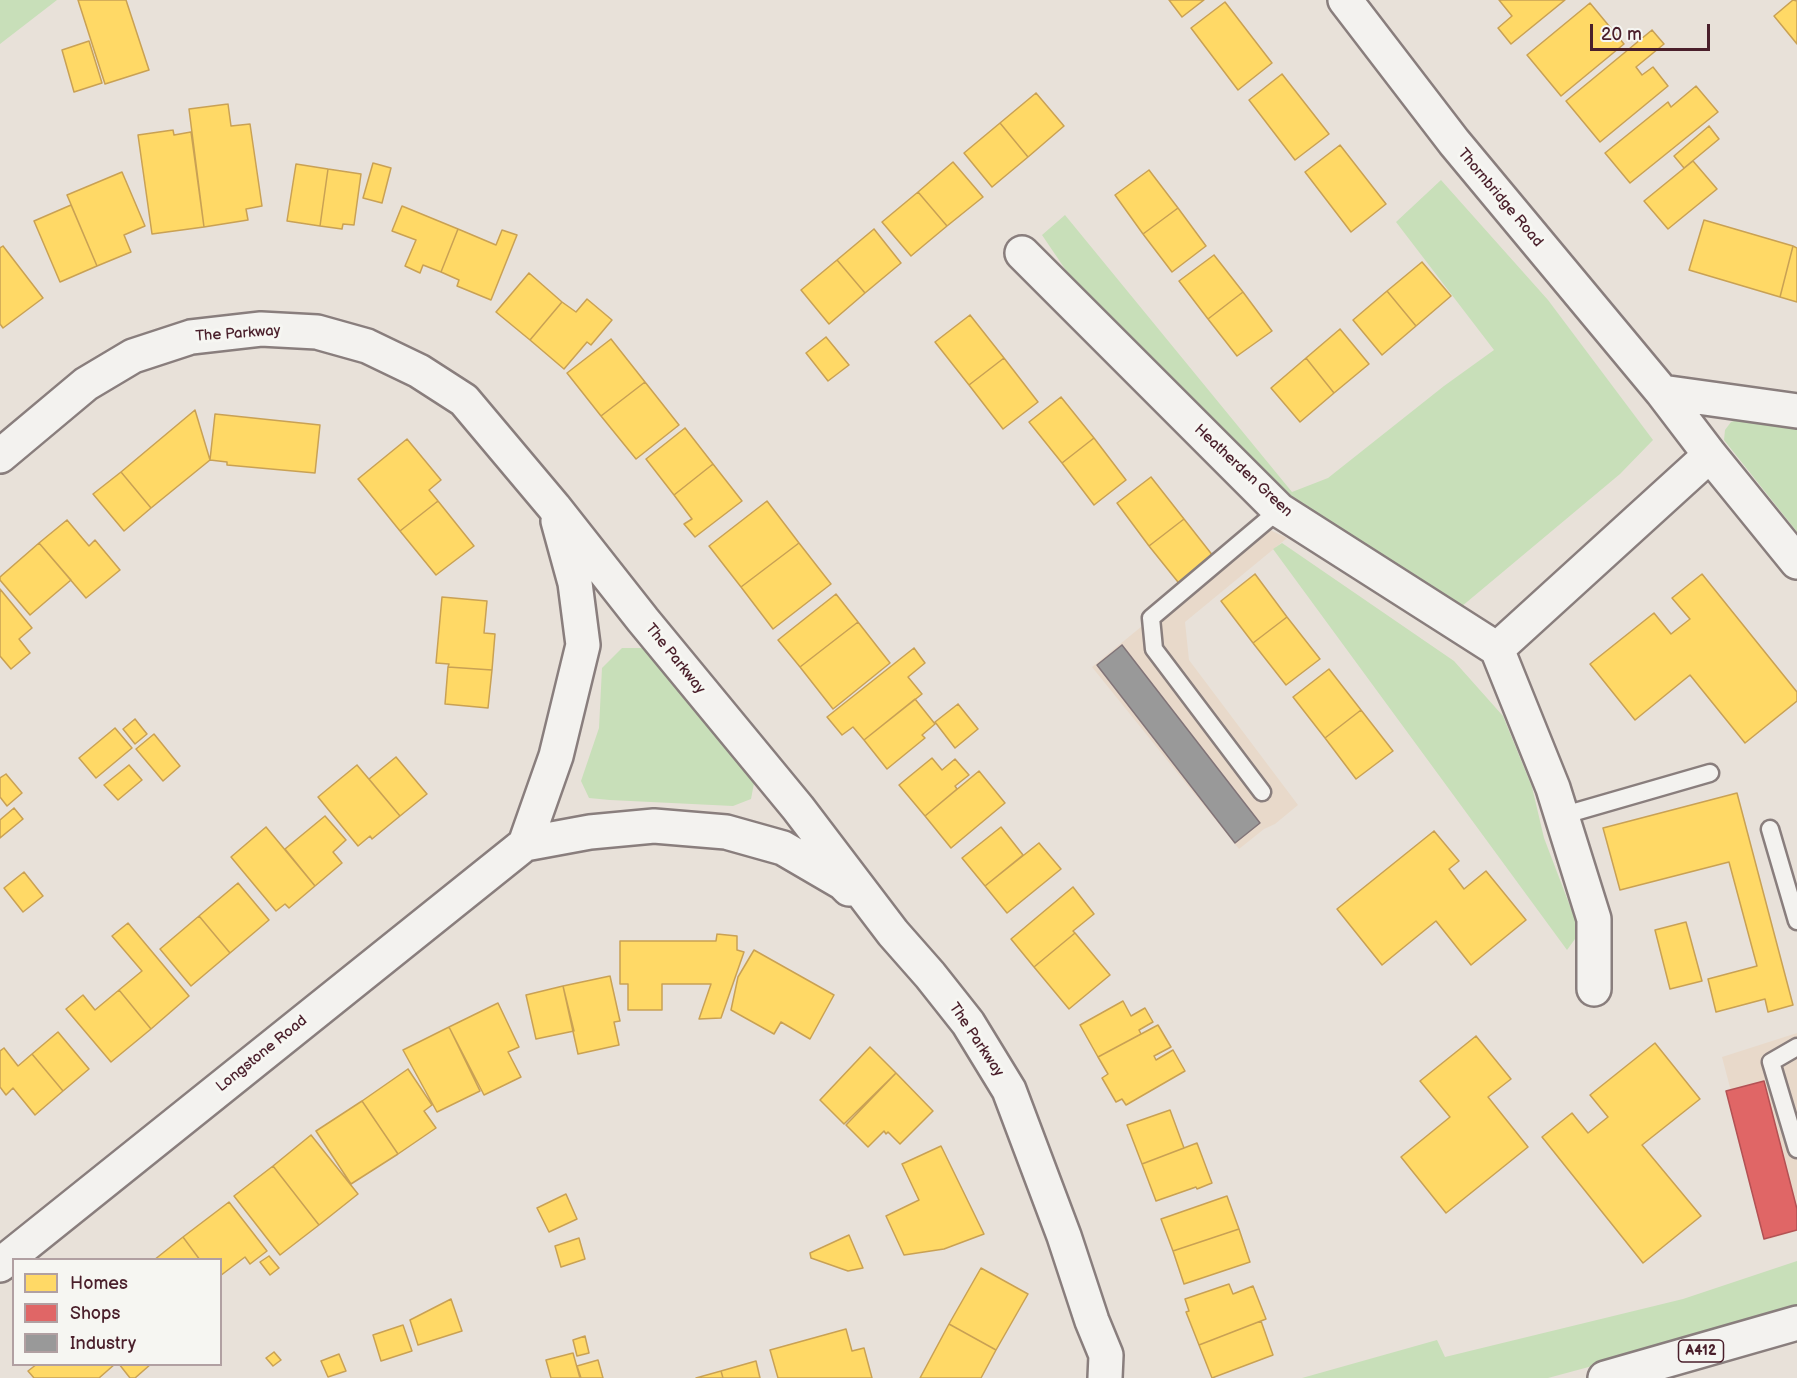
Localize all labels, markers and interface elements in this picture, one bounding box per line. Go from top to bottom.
scale bar [1593,12,1713,50]
text: 20 m [1601,24,1642,45]
street label: Thornbridge Road [1453,145,1547,251]
street label: The Parkway [195,322,281,346]
street label: Heatherden Green [1190,421,1296,521]
street label: The Parkway [641,620,709,698]
street label: The Parkway [945,1000,1007,1080]
street label: Longstone Road [213,1012,311,1096]
legend [12,1258,222,1366]
text: Homes [70,1273,128,1294]
text: Shops [70,1303,120,1324]
text: Industry [70,1333,136,1354]
road number: A412 [1678,1340,1724,1362]

